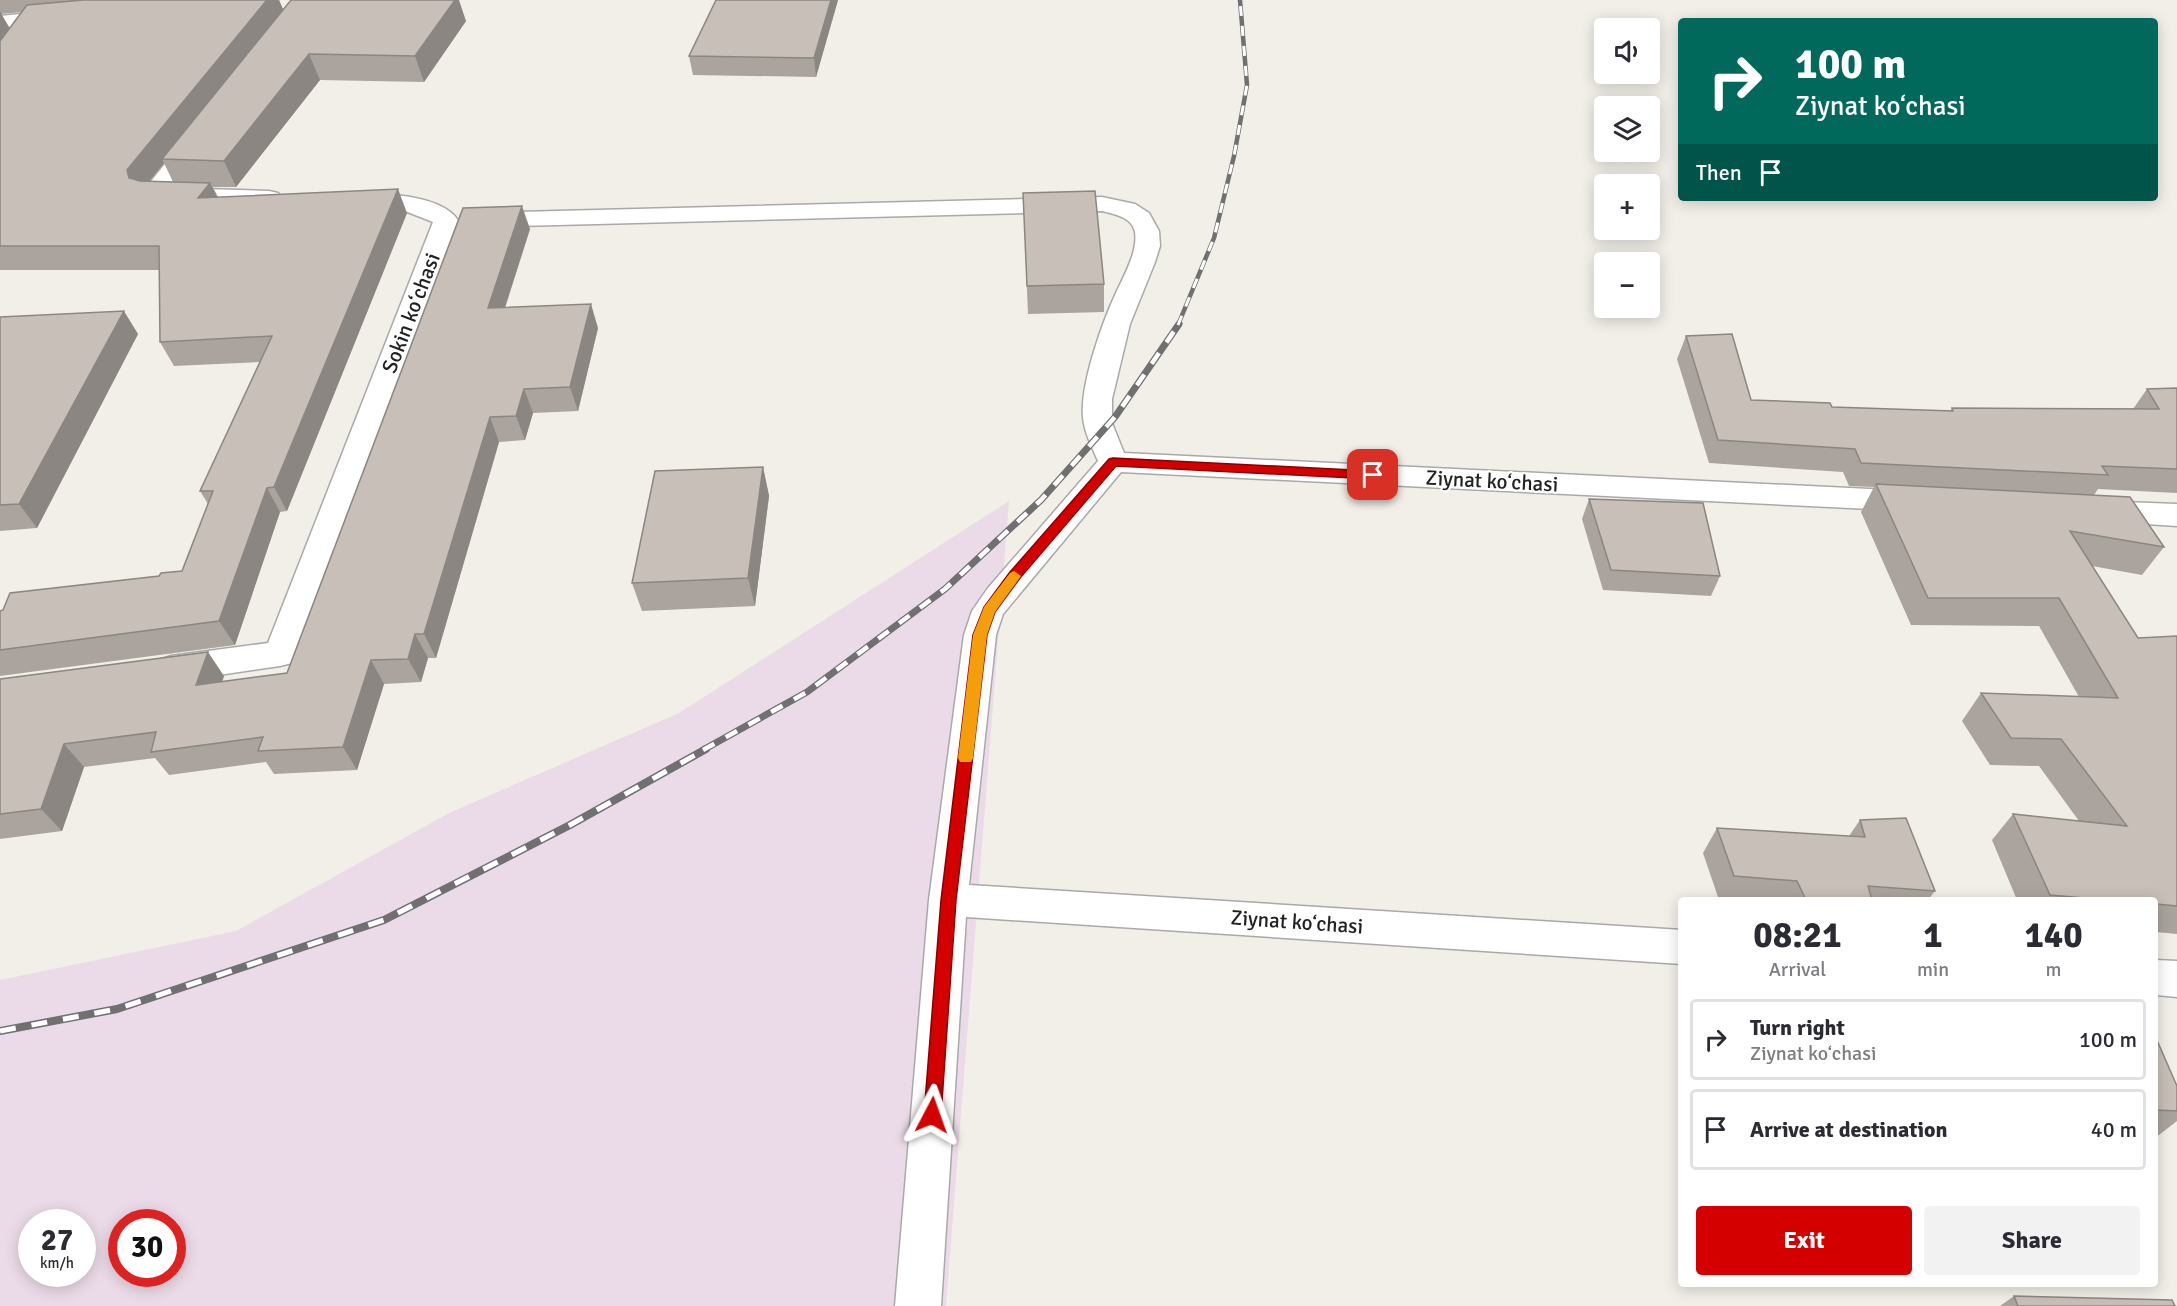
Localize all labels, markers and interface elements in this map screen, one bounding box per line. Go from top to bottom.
map controls [1594,18,1660,318]
button: sound [1594,18,1660,84]
text: 100 m [1795,39,1906,90]
icon: right [1696,42,1774,120]
text: Ziynat koʻchasi [1795,90,1966,123]
button: layers [1594,96,1660,162]
icon: arrive [1754,156,1787,189]
text: Then [1696,159,1742,186]
button: + [1594,174,1660,240]
street label: Sokin koʻchasi [376,249,446,377]
button: − [1594,252,1660,318]
pin [1347,449,1398,500]
icon: arrive [1356,458,1389,491]
street label: Ziynat koʻchasi [1425,465,1559,497]
street label: Ziynat koʻchasi [1230,904,1364,940]
text: 08:21 [1753,913,1842,958]
text: 1 [1923,913,1943,958]
text: 140 [2024,913,2083,958]
text: Arrival [1769,957,1826,982]
text: min [1917,957,1949,982]
text: m [2046,957,2062,982]
text: Turn right [1750,1014,1845,1041]
icon: right [1699,1023,1732,1056]
text: 100 m [2079,1026,2137,1053]
text: Ziynat koʻchasi [1750,1041,1876,1066]
position arrow [900,1083,964,1147]
icon: arrive [1699,1113,1732,1146]
text: Arrive at destination [1750,1116,1947,1143]
text: 40 m [2091,1116,2137,1143]
button: Exit [1696,1206,1912,1275]
button: Share [1924,1206,2140,1275]
speed limit sign: 30 [108,1209,186,1287]
text: 27 [41,1222,73,1259]
text: km/h [40,1254,74,1272]

